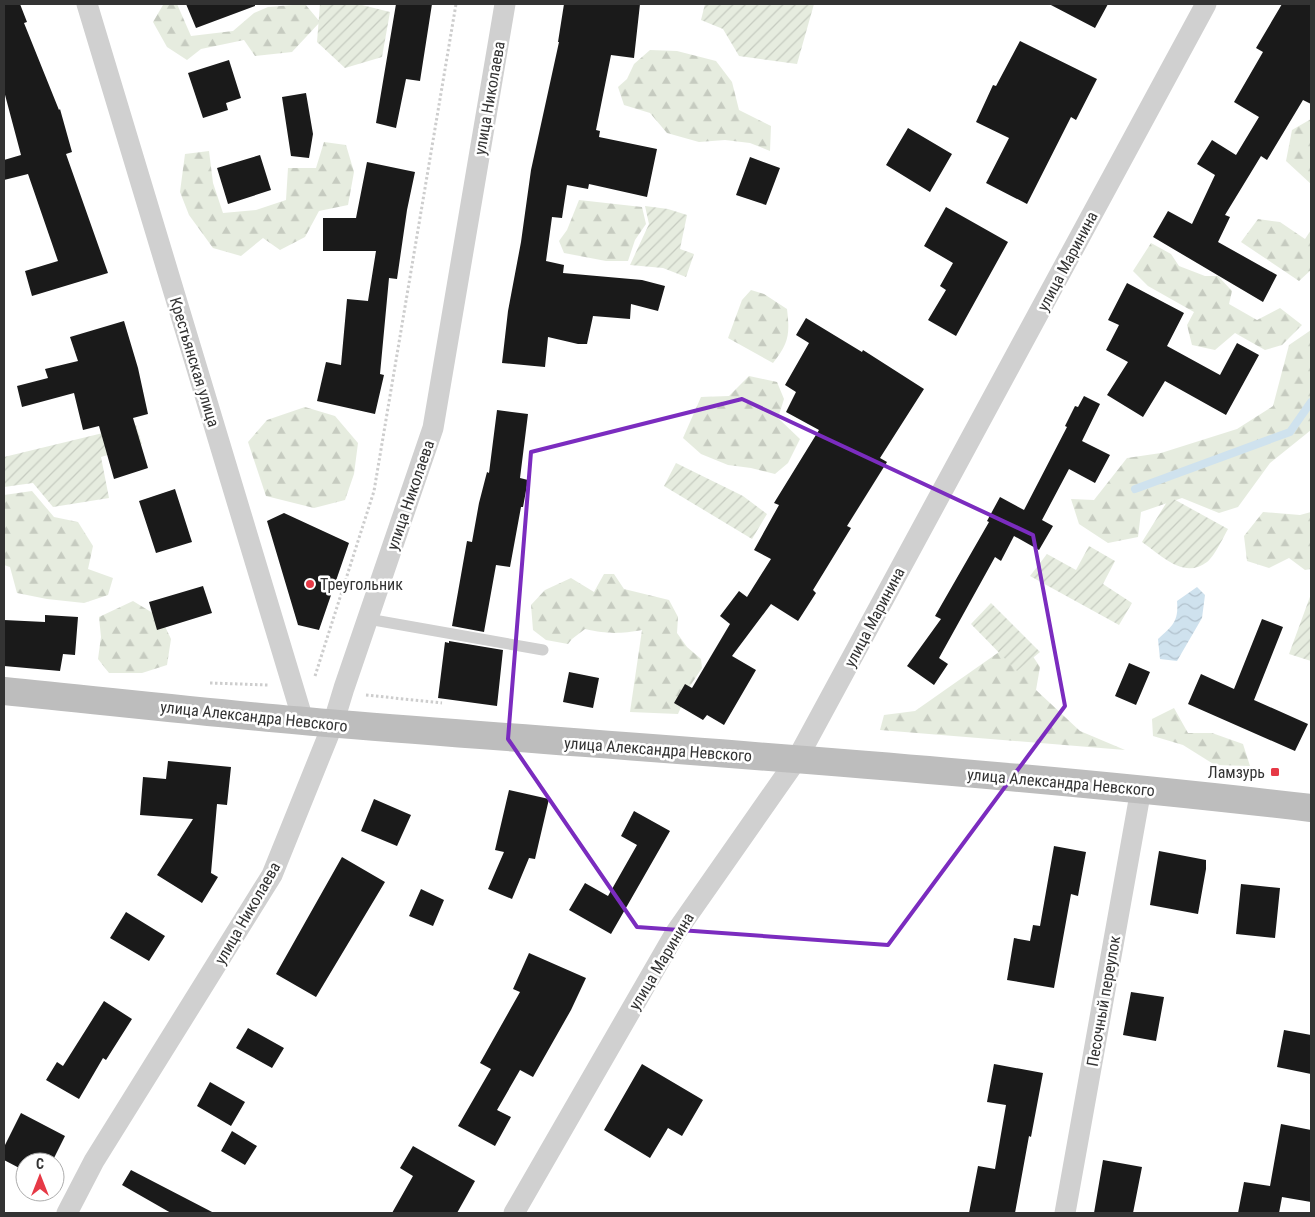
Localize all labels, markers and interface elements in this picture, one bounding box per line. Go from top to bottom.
street label: улица Николаева [470,40,509,156]
street label: улица Маринина [1033,208,1102,314]
street label: Крестьянская улица [166,295,223,429]
street label: улица Николаева [383,438,438,553]
street label: улица Маринина [840,564,909,670]
place label: Треугольник [320,575,403,594]
marker: Треугольник [304,578,316,590]
street label: улица Александра Невского [159,697,349,736]
street label: улица Александра Невского [563,733,753,766]
place label: Ламзурь [1208,763,1265,782]
street label: улица Александра Невского [966,765,1156,800]
marker: Ламзурь [1269,766,1281,778]
street label: улица Николаева [210,859,284,968]
street label: улица Маринина [625,909,698,1013]
street label: Песочный переулок [1083,934,1124,1068]
north arrow [15,1152,65,1202]
text: С [36,1156,44,1172]

